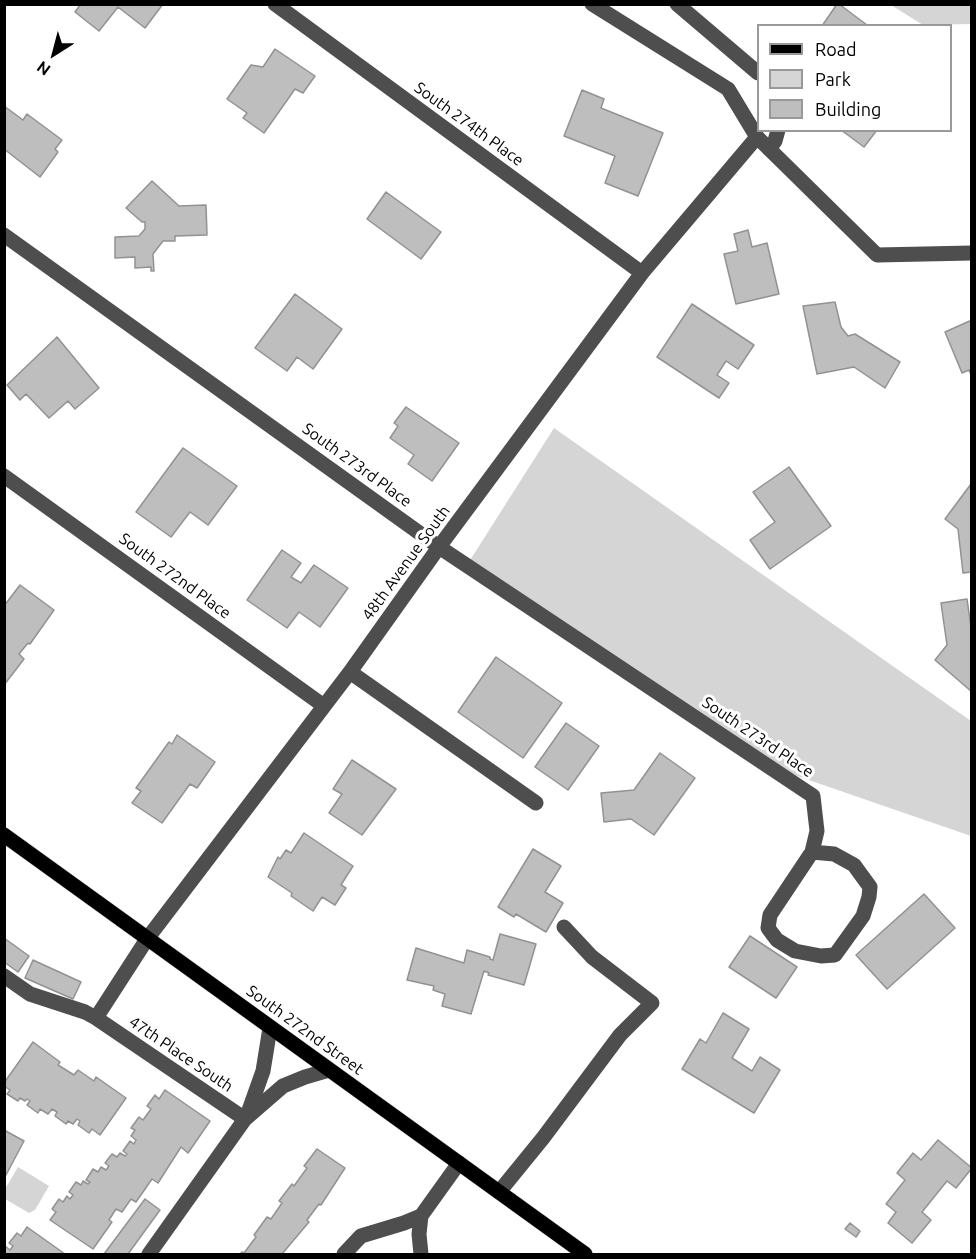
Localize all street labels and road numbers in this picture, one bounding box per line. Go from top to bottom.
street label: South 274th Place [411,78,527,170]
street label: South 273rd Place [299,419,415,511]
street label: 48th Avenue South [358,502,454,624]
street label: South 272nd Place [115,529,235,623]
street label: South 273rd Place [699,693,817,781]
street label: South 272nd Street [243,981,367,1079]
street label: 47th Place South [125,1012,237,1096]

